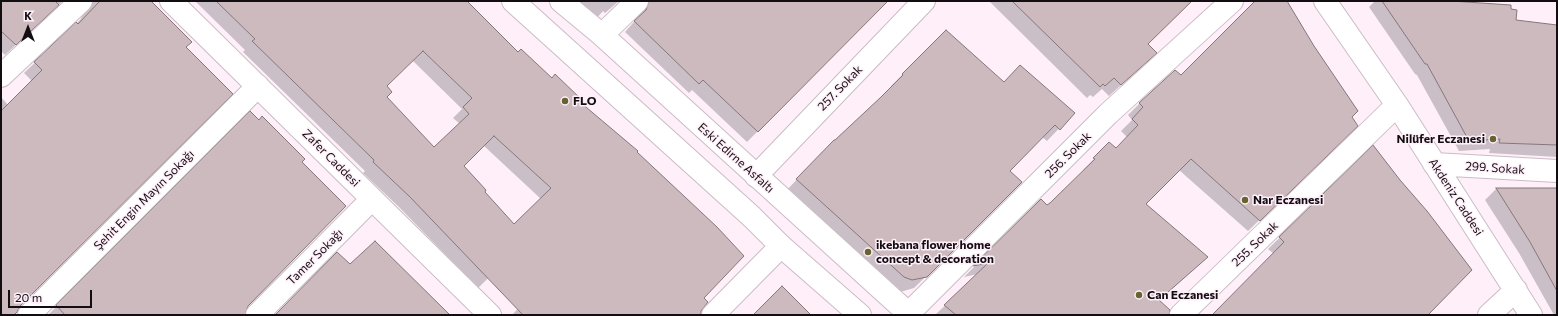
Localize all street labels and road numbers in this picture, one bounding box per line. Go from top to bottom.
street label: 257. Sokak [815,62,865,114]
street label: Eski Edirne Asfaltı [695,120,777,196]
street label: Zafer Caddesi [299,126,363,190]
street label: 256. Sokak [1042,129,1094,181]
street label: Şehit Engin Mayın Sokağı [91,147,197,253]
street label: Akdeniz Caddesi [1426,156,1486,238]
street label: 299. Sokak [1465,159,1525,177]
street label: 255. Sokak [1229,218,1281,270]
street label: Tamer Sokağı [284,226,346,288]

